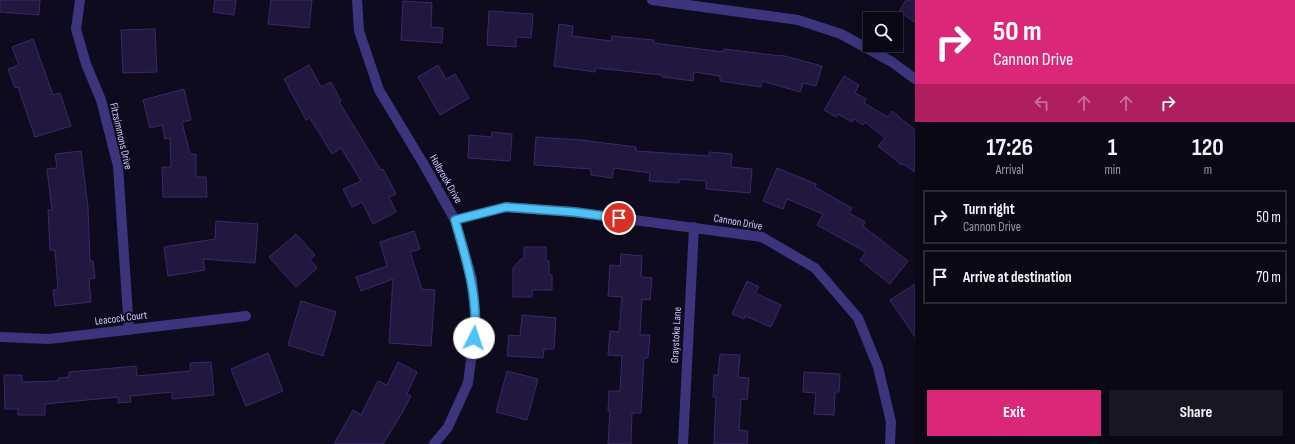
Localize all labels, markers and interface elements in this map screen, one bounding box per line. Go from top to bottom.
map controls [863,12,903,52]
button: search [863,12,903,52]
text: 50 m [993,15,1042,48]
icon: right [927,16,979,68]
text: Cannon Drive [993,49,1073,70]
icon: left [1031,92,1053,114]
icon: ahead [1073,92,1095,114]
icon: ahead [1115,92,1137,114]
icon: right [1157,92,1179,114]
street label: Fitzsimmons Drive [107,101,135,171]
text: 17:26 [986,133,1033,162]
text: 1 [1108,133,1117,162]
text: 120 [1192,133,1224,162]
street label: Holbrook Drive [427,152,465,206]
text: Arrival [996,162,1024,178]
text: min [1104,162,1121,178]
text: m [1204,162,1212,178]
text: Turn right [963,200,1015,219]
pin [602,201,636,235]
icon: right [929,206,951,228]
icon: arrive [608,207,630,229]
text: 50 m [1256,208,1281,227]
street label: Cannon Drive [713,211,763,233]
text: Cannon Drive [963,219,1021,235]
icon: arrive [929,266,951,288]
text: Arrive at destination [963,268,1072,287]
text: 70 m [1256,268,1281,287]
street label: Graystoke Lane [668,307,684,363]
street label: Leacock Court [94,308,149,328]
position arrow [453,317,495,359]
button: Exit [927,390,1101,436]
button: Share [1109,390,1283,436]

